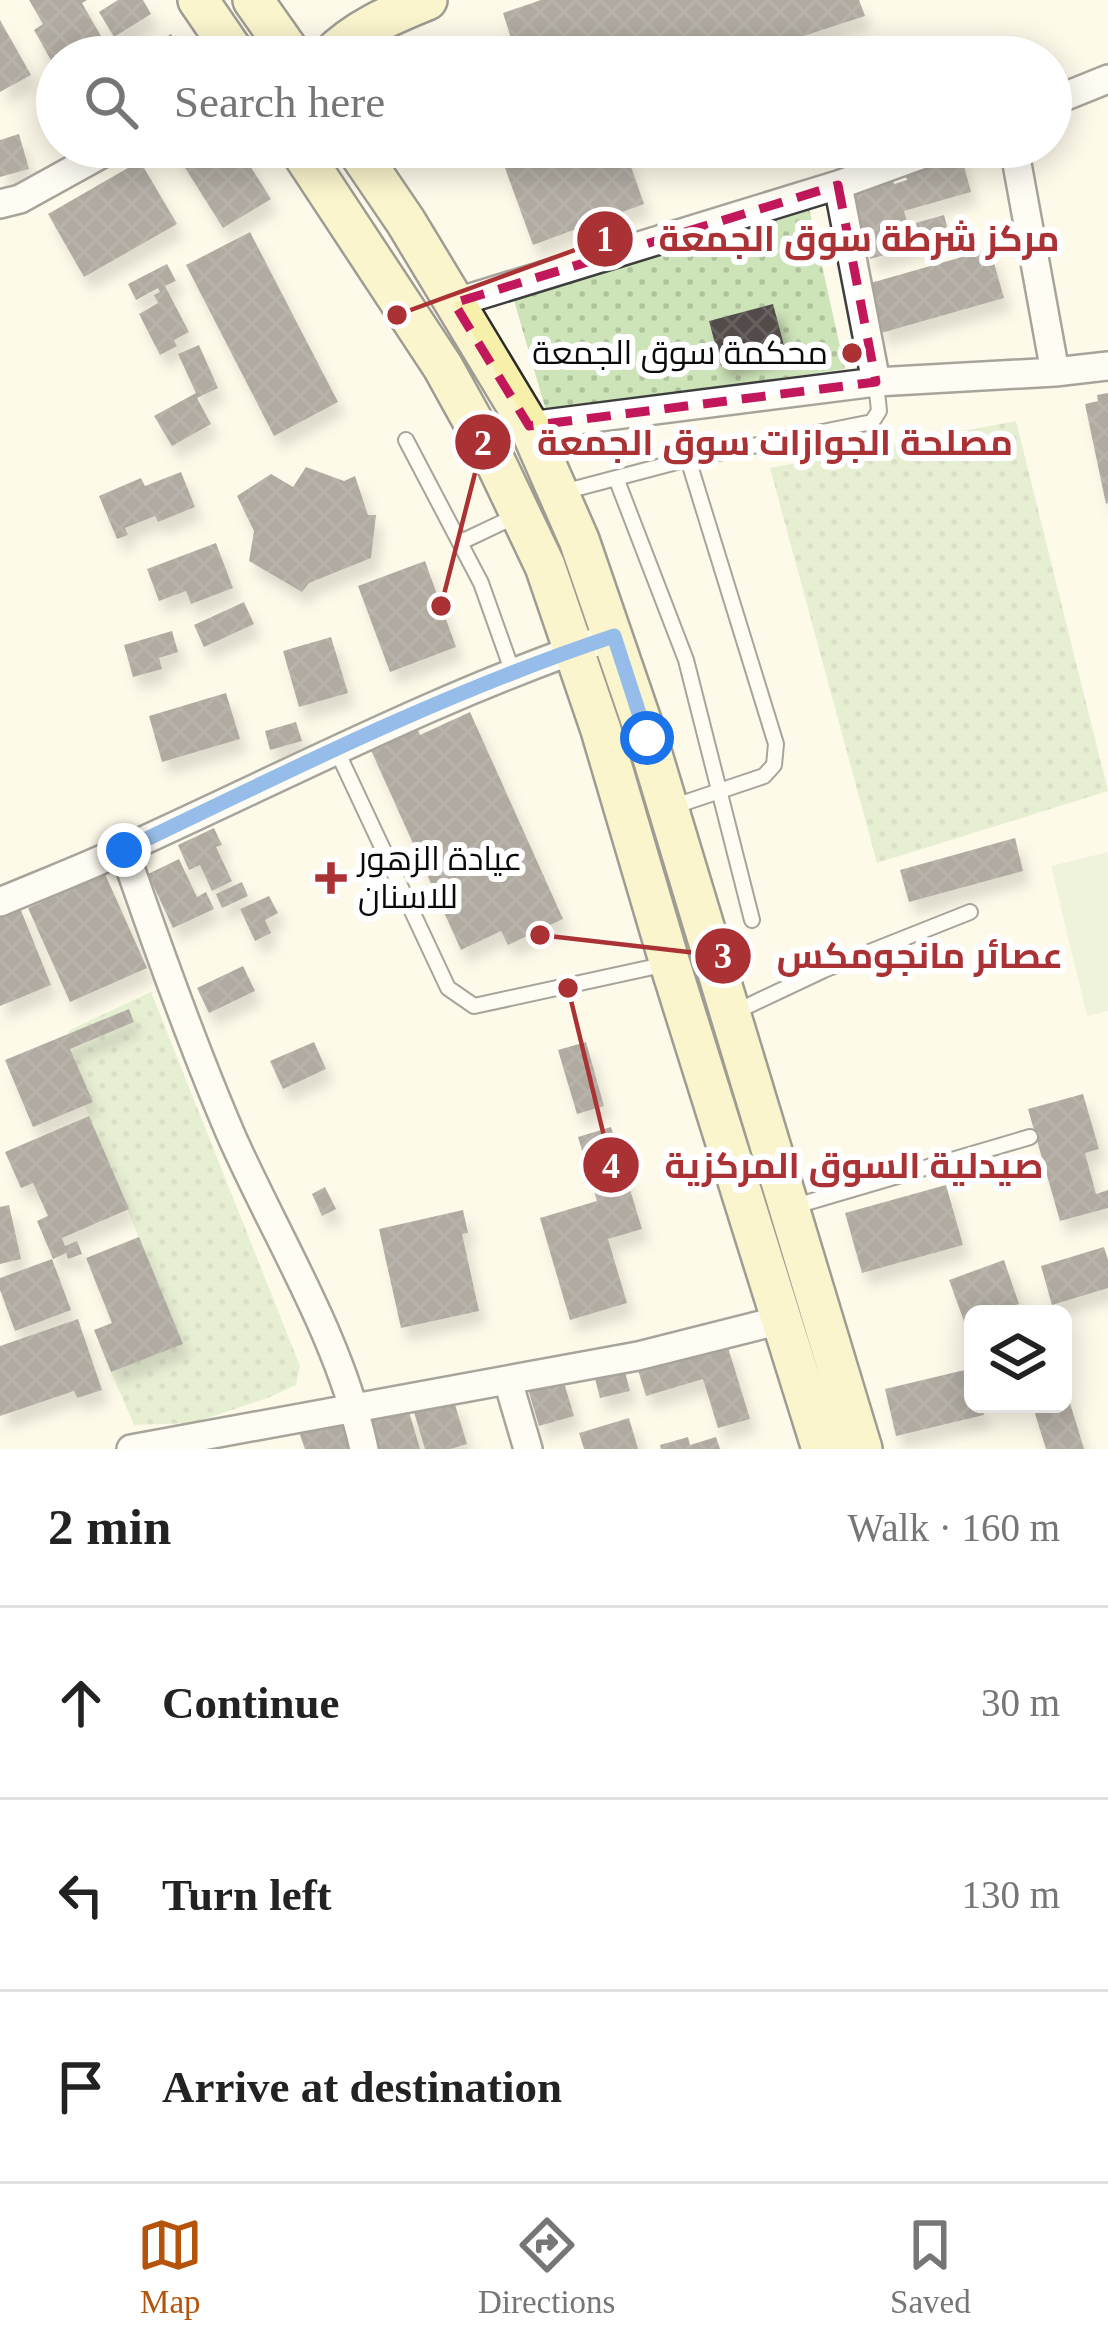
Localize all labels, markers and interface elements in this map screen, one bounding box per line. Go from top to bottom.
search box [36,36,1072,168]
icon: search [78,69,144,135]
text: Search here [174,77,385,127]
callout: مركز شرطة سوق الجمعة [575,203,1083,275]
text: 1 [596,219,614,259]
text: مركز شرطة سوق الجمعة [659,219,1059,261]
place label: محكمة سوق الجمعة [532,335,828,373]
marker: محكمة سوق الجمعة [839,340,865,366]
callout: مصلحة الجوازات سوق الجمعة [453,406,1037,478]
text: 2 [474,423,492,463]
text: مصلحة الجوازات سوق الجمعة [537,423,1013,465]
route start [620,711,674,765]
route end [97,823,151,877]
place label: عيادة الزهور للاسنان [356,841,522,916]
marker: عيادة الزهور للاسنان [315,862,347,894]
callout: عصائر مانجومكس [693,920,1087,992]
text: 3 [714,936,732,976]
text: عصائر مانجومكس [777,936,1063,977]
callout: صيدلية السوق المركزية [581,1129,1068,1201]
text: 4 [602,1146,620,1186]
text: صيدلية السوق المركزية [664,1146,1044,1188]
map controls [964,1305,1072,1413]
button: layers [964,1305,1072,1413]
text: 2 min [48,1499,171,1555]
text: Walk · 160 m [848,1506,1060,1549]
icon: ahead [48,1670,114,1736]
text: Continue [162,1678,340,1728]
text: 30 m [981,1681,1060,1724]
icon: left [48,1862,114,1928]
text: Turn left [162,1870,332,1920]
text: 130 m [961,1873,1060,1916]
icon: arrive [48,2054,114,2120]
text: Arrive at destination [162,2062,562,2112]
tab: Map [137,2212,203,2321]
tab: Directions [478,2212,615,2321]
tab: Saved [890,2212,971,2321]

